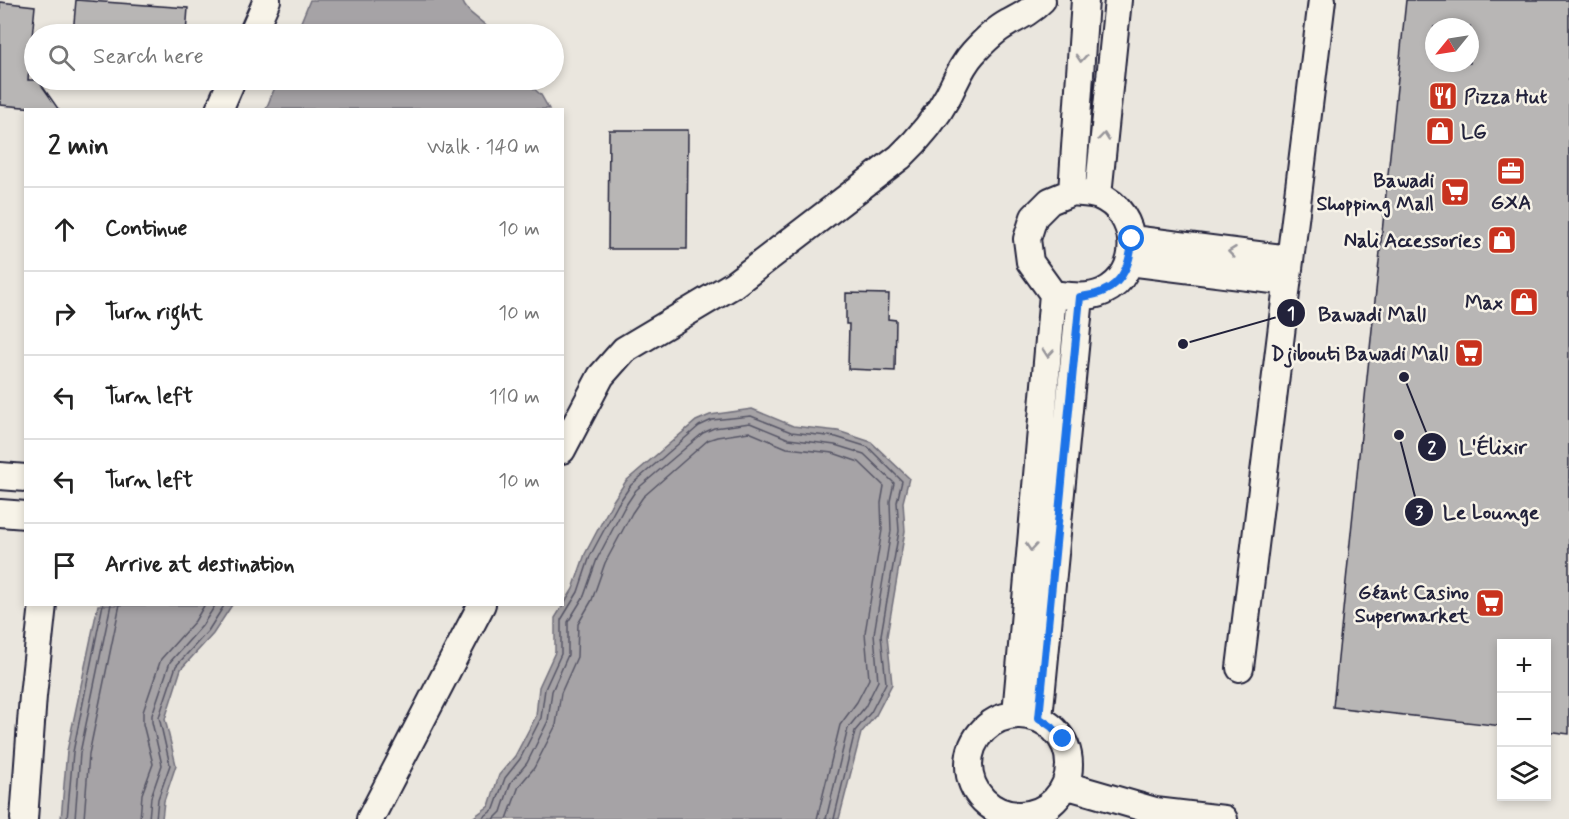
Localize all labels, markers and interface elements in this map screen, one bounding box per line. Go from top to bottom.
north arrow [1425,18,1479,72]
search box [24,24,564,90]
icon: search [45,41,78,74]
text: Search here [93,43,204,71]
one-way arrow [1074,54,1087,63]
restaurant icon: Pizza Hut [1427,80,1459,112]
place label: Pizza Hut [1464,84,1548,111]
shop icon: LG [1424,115,1456,147]
place label: LG [1461,119,1487,146]
text: 2 min [48,130,109,164]
one-way arrow [1097,133,1110,142]
text: Walk · 140 m [427,134,540,161]
office icon: GXA [1495,155,1527,187]
place label: Bawadi Shopping Mall [1316,168,1434,218]
supermarket icon: Bawadi Shopping Mall [1439,176,1471,208]
place label: GXA [1491,190,1531,217]
icon: ahead [48,213,81,246]
text: Continue [105,215,187,243]
text: 10 m [498,216,540,243]
shop icon: Nali Accessories [1486,224,1518,256]
route start [1118,225,1144,251]
place label: Nali Accessories [1344,228,1481,255]
one-way arrow [1228,246,1237,258]
shop icon: Max [1508,286,1540,318]
place label: Max [1465,290,1503,317]
callout: Bawadi Mall [1276,294,1438,333]
icon: right [48,297,81,330]
text: Turn right [105,299,203,327]
text: 10 m [498,300,540,327]
text: Bawadi Mall [1318,301,1426,329]
text: 1 [1287,302,1295,326]
supermarket icon: Djibouti Bawadi Mall [1453,337,1485,369]
place label: Djibouti Bawadi Mall [1271,341,1448,368]
one-way arrow [1042,348,1055,357]
icon: left [48,381,81,414]
text: Turn left [105,383,193,411]
text: 110 m [489,384,540,411]
callout: L'Élixir [1417,427,1539,466]
text: L'Élixir [1459,434,1528,462]
text: 2 [1428,436,1437,460]
icon: left [48,465,81,498]
text: Turn left [105,467,193,495]
text: 10 m [498,468,540,495]
callout: Le Lounge [1404,492,1548,531]
text: Le Lounge [1443,499,1540,527]
text: 3 [1415,501,1424,525]
one-way arrow [1025,542,1038,551]
icon: arrive [48,549,81,582]
text: Arrive at destination [105,551,295,579]
place label: Géant Casino Supermarket [1355,580,1470,630]
supermarket icon: Géant Casino Supermarket [1474,587,1506,619]
map controls [1497,639,1551,801]
button: + [1497,639,1551,693]
button: − [1497,693,1551,747]
route end [1049,725,1075,751]
button: layers [1497,747,1551,801]

